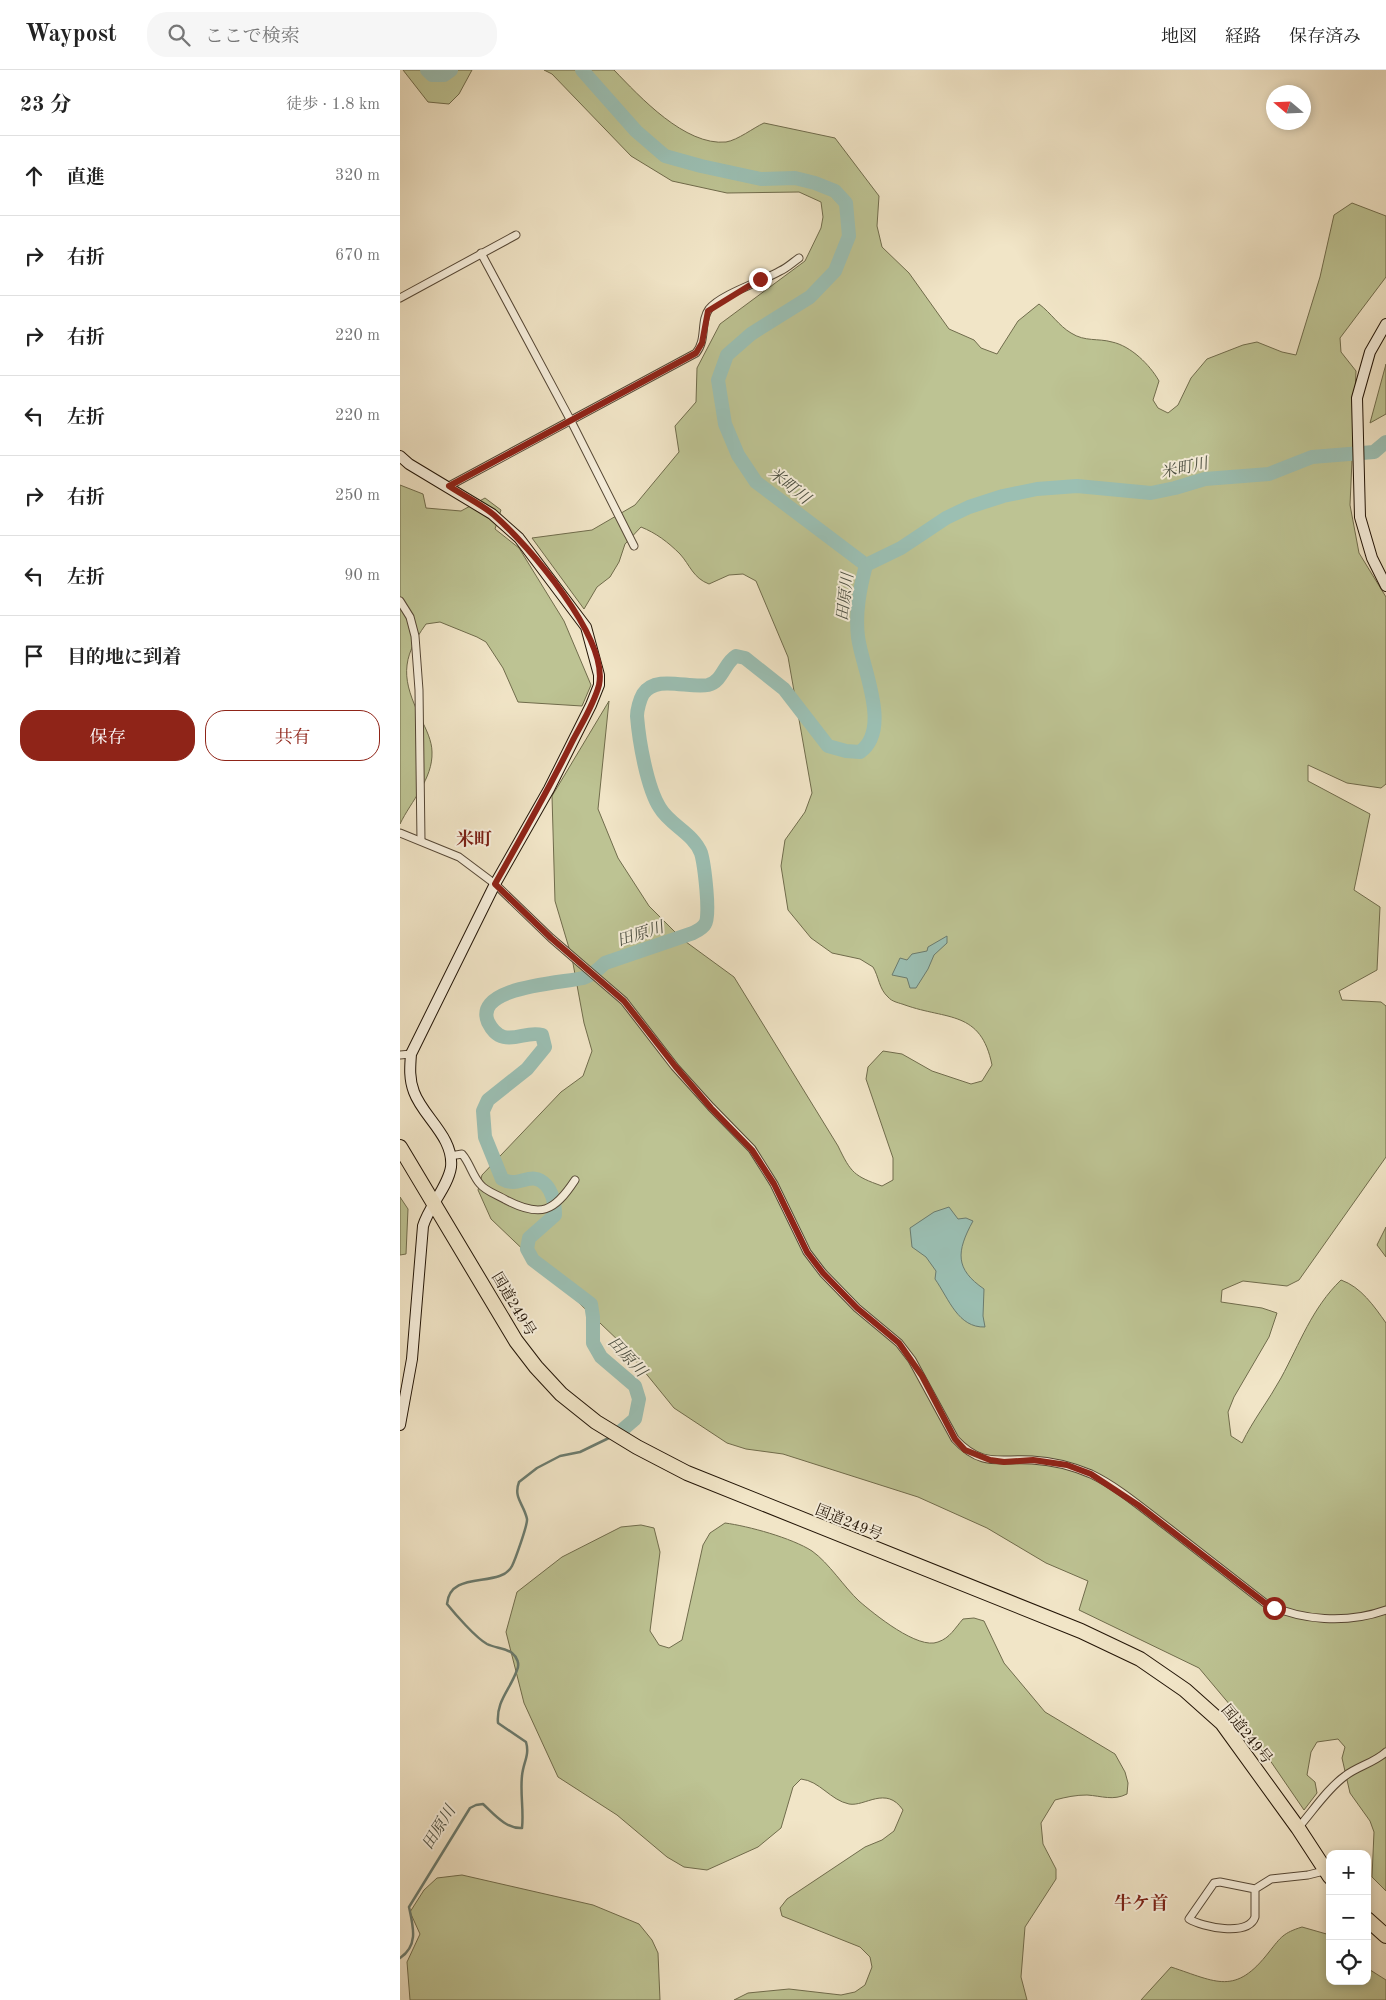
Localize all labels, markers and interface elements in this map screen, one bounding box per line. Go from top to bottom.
search box [147,12,497,57]
icon: search [165,21,193,49]
text: Waypost [25,23,117,47]
text: ここで検索 [205,28,300,47]
text: 地図 [1161,28,1197,46]
text: 経路 [1225,28,1261,46]
text: 保存済み [1289,28,1361,46]
north arrow [1266,85,1311,130]
text: 23 分 [20,95,71,116]
text: 徒歩 · 1.8 km [286,97,380,113]
icon: ahead [20,162,48,190]
text: 320 m [335,168,380,184]
text: 直進 [67,169,105,188]
icon: right [20,242,48,270]
text: 670 m [335,248,380,264]
text: 右折 [67,249,105,268]
route end [749,268,772,291]
icon: right [20,322,48,350]
text: 220 m [335,328,380,344]
text: 右折 [67,329,105,348]
icon: left [20,402,48,430]
text: 220 m [335,408,380,424]
text: 左折 [67,409,105,428]
water label: 米町川 [1159,454,1212,482]
water label: 米町川 [765,464,815,509]
icon: right [20,482,48,510]
text: 250 m [335,488,380,504]
text: 右折 [67,489,105,508]
icon: left [20,562,48,590]
text: 90 m [344,568,380,584]
text: 左折 [67,569,105,588]
water label: 田原川 [833,570,857,622]
icon: arrive [20,642,48,670]
text: 目的地に到着 [67,649,181,668]
button: 保存 [20,710,195,761]
button: 共有 [205,710,380,761]
district label: 米町 [456,829,492,849]
water label: 田原川 [615,917,668,950]
street label: 国道249号 [488,1269,539,1339]
water label: 田原川 [604,1333,652,1382]
street label: 国道249号 [813,1501,885,1544]
route start [1263,1597,1286,1620]
street label: 国道249号 [1218,1701,1276,1767]
water label: 田原川 [418,1801,460,1853]
map controls [1326,1850,1371,1985]
button: + [1326,1850,1371,1895]
district label: 牛ケ首 [1114,1893,1168,1913]
button: − [1326,1895,1371,1940]
button: locate [1326,1940,1371,1985]

